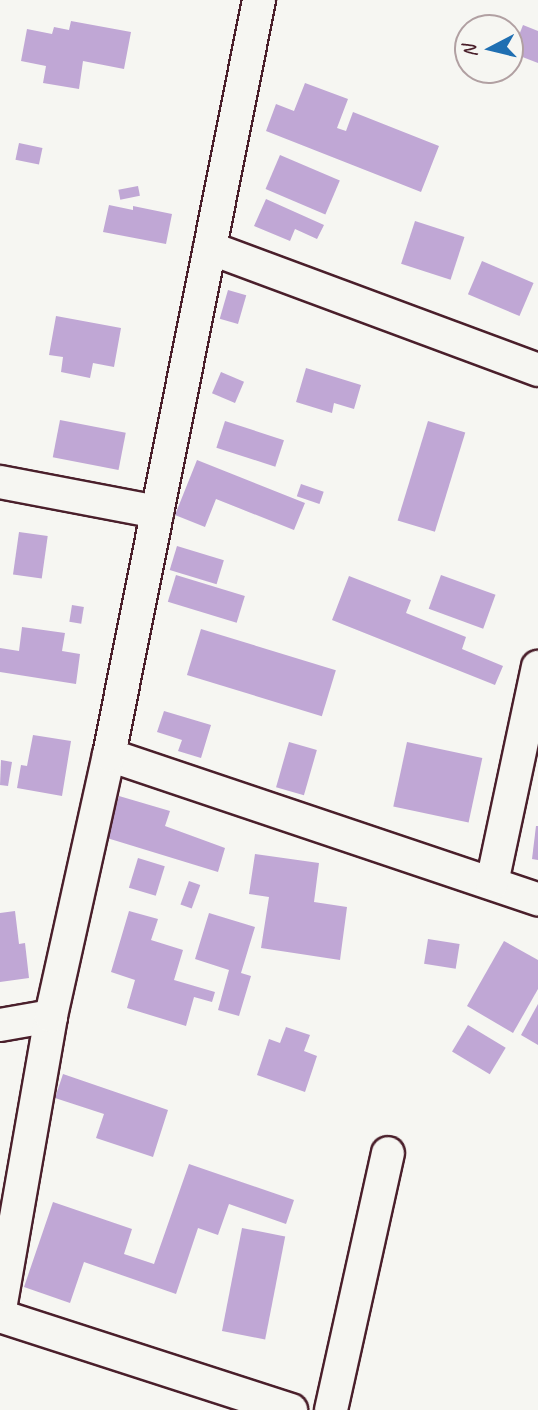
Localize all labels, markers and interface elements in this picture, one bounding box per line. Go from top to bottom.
north arrow [454,14,524,84]
text: N [458,44,483,59]

